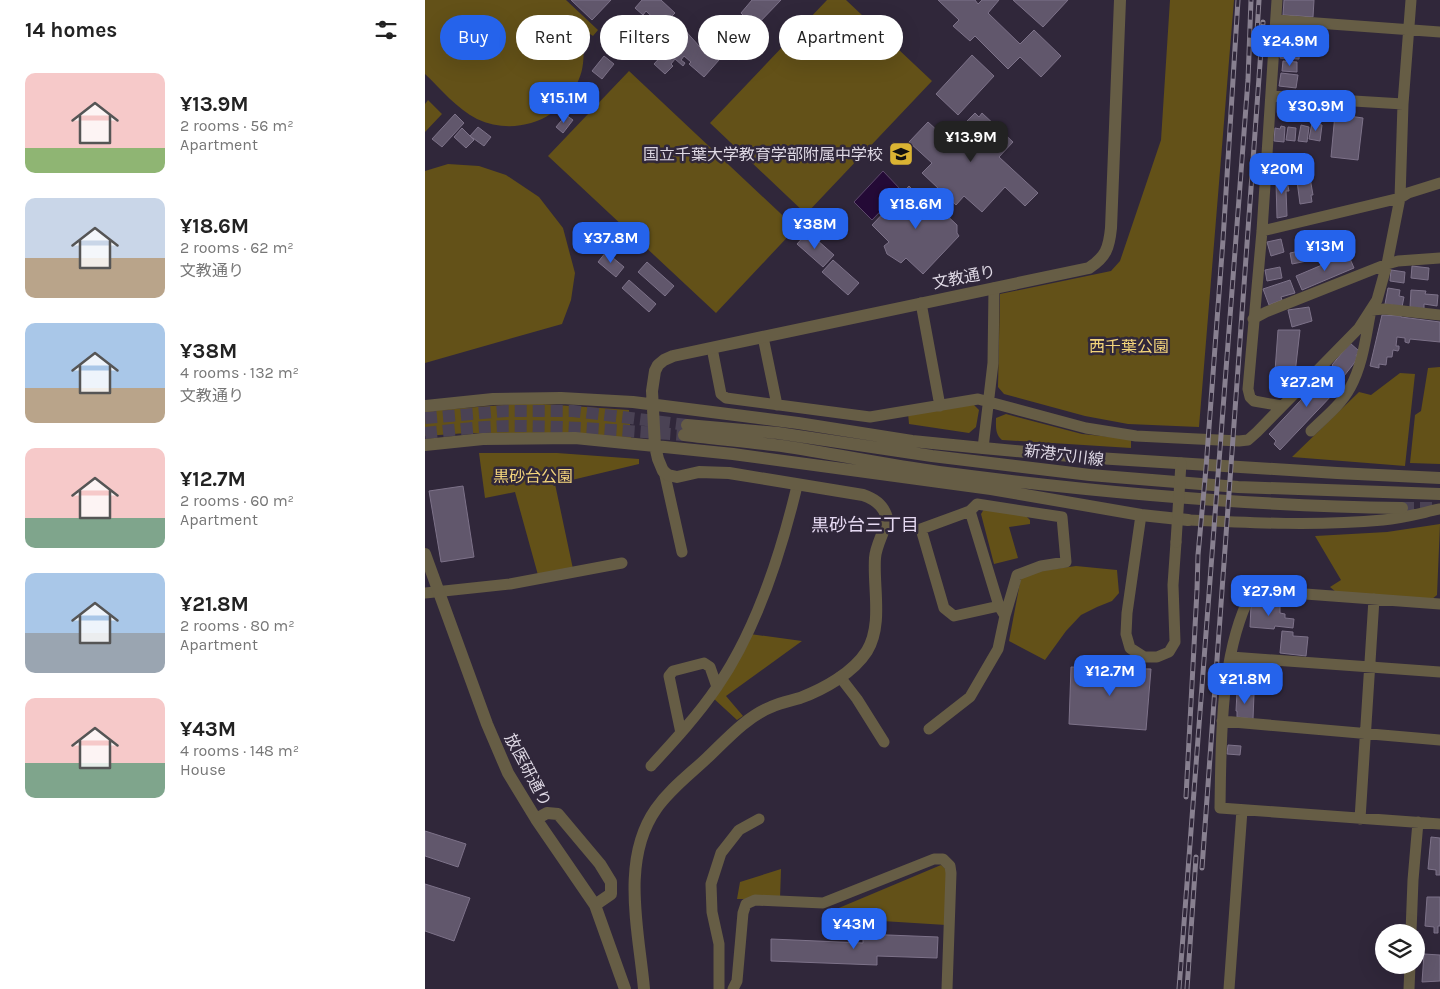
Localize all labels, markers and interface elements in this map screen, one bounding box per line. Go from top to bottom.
chip: Buy [440,15,506,60]
chip: Rent [516,15,590,60]
chip: Filters [600,15,688,60]
chip: New [698,15,769,60]
chip: Apartment [779,15,903,60]
icon: filters [372,16,400,44]
text: 14 homes [25,18,117,42]
pin: ¥24.9M [1249,24,1331,67]
text: ¥24.9M [1262,31,1318,50]
pin: ¥15.1M [523,82,605,124]
text: ¥15.1M [540,88,588,107]
pin: ¥30.9M [1275,90,1357,132]
text: ¥13.9M [180,92,249,116]
icon: home [65,93,125,153]
text: ¥30.9M [1288,96,1344,115]
text: 2 rooms · 56 m² [180,116,294,135]
pin: ¥13.9M [930,120,1012,163]
text: ¥13.9M [945,127,997,146]
text: Apartment [180,135,258,154]
school or university icon: 国立千葉大学教育学部附属中学校 [888,141,914,167]
place label: 国立千葉大学教育学部附属中学校 [643,145,883,164]
pin: ¥20M [1252,152,1312,195]
text: ¥20M [1260,159,1304,178]
pin: ¥18.6M [875,188,957,230]
text: ¥18.6M [890,194,942,213]
pin: ¥38M [785,208,845,250]
text: ¥18.6M [180,214,249,238]
text: ¥38M [793,214,837,233]
icon: home [65,218,125,278]
pin: ¥37.8M [570,222,652,264]
text: ¥37.8M [583,228,639,247]
pin: ¥13M [1295,230,1355,272]
text: ¥13M [1305,236,1345,255]
text: 2 rooms · 62 m² [180,238,294,257]
text: 文教通り [180,261,244,280]
street label: 文教通り [931,262,997,292]
park label: 西千葉公園 [1089,337,1169,356]
text: ¥38M [180,339,237,363]
icon: home [65,343,125,403]
text: 4 rooms · 132 m² [180,363,299,382]
pin: ¥27.2M [1266,366,1348,408]
text: ¥27.2M [1280,372,1334,391]
text: 文教通り [180,386,244,405]
street label: 新港穴川線 [1023,441,1105,469]
text: ¥12.7M [180,467,246,491]
park label: 黒砂台公園 [493,467,573,486]
icon: home [65,468,125,528]
text: 2 rooms · 60 m² [180,491,294,510]
text: Apartment [180,510,258,529]
district label: 黒砂台三丁目 [811,514,919,536]
pin: ¥27.9M [1228,574,1310,617]
text: ¥27.9M [1242,581,1296,600]
text: ¥21.8M [180,592,249,616]
icon: home [65,593,125,653]
text: 2 rooms · 80 m² [180,616,295,635]
text: Apartment [180,635,258,654]
pin: ¥12.7M [1069,654,1151,697]
text: ¥12.7M [1085,661,1135,680]
pin: ¥21.8M [1204,662,1286,705]
text: ¥21.8M [1219,669,1271,688]
text: ¥43M [180,717,236,741]
icon: home [65,718,125,778]
street label: 放医研通り [501,730,555,810]
text: 4 rooms · 148 m² [180,741,299,760]
text: House [180,760,226,779]
pin: ¥43M [824,908,884,950]
text: ¥43M [833,914,875,933]
map controls [1375,924,1425,974]
button: layers [1375,924,1425,974]

